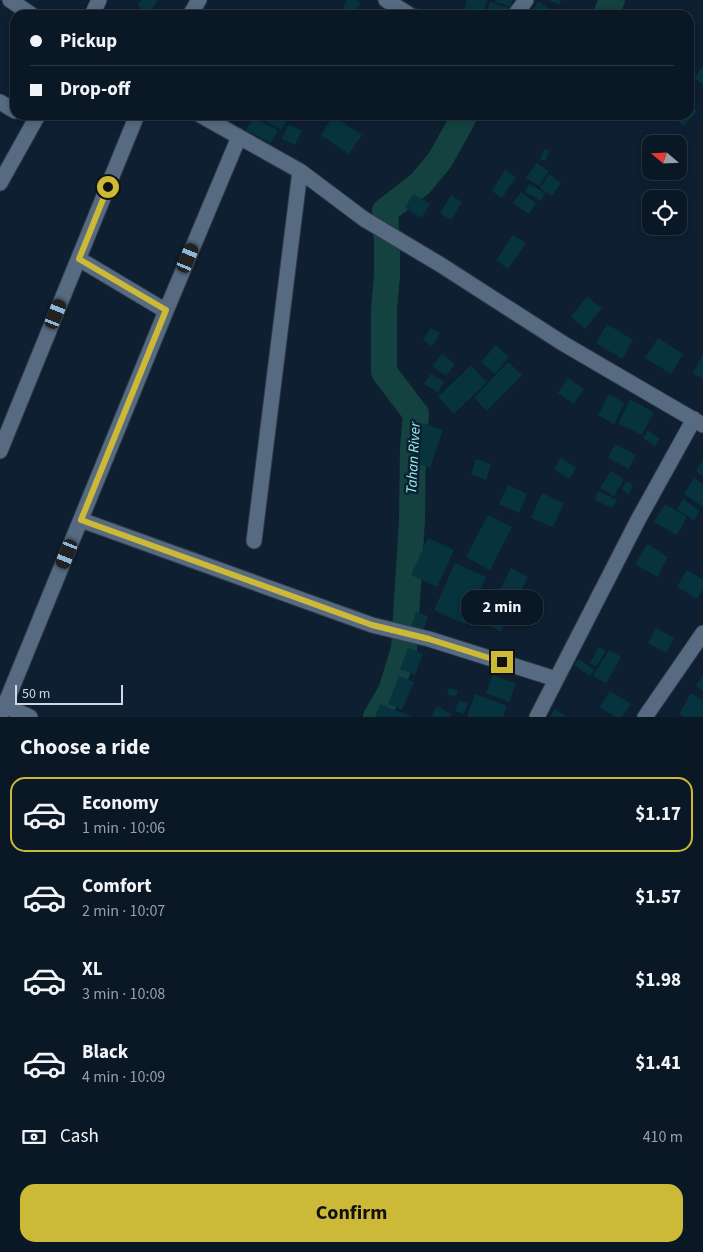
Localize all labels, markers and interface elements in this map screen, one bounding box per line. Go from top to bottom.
text: Pickup [60,28,117,55]
text: Drop-off [60,76,130,103]
north arrow [642,135,688,180]
map controls [642,135,687,235]
route start [97,176,119,198]
button: locate [642,190,687,235]
car [175,241,200,275]
car [43,297,68,331]
water label: Tahan River [401,421,426,495]
car [54,537,79,571]
callout: 2 min [461,590,543,624]
text: 2 min [483,596,521,618]
route end [491,651,513,673]
scale bar [15,682,122,705]
text: 50 m [22,684,50,704]
text: Choose a ride [20,731,150,763]
text: Economy [82,790,159,817]
icon: car [22,792,67,837]
text: $1.17 [635,801,681,828]
text: 1 min · 10:06 [82,817,165,839]
text: Comfort [82,873,152,900]
icon: car [22,875,67,920]
text: $1.57 [635,884,681,911]
text: 2 min · 10:07 [82,900,165,922]
text: XL [82,956,103,983]
icon: car [22,958,67,1003]
text: $1.98 [635,967,681,994]
text: 3 min · 10:08 [82,983,165,1005]
text: Black [82,1039,128,1066]
icon: car [22,1041,67,1086]
text: $1.41 [635,1050,681,1077]
text: 4 min · 10:09 [82,1066,165,1088]
icon: cash [20,1123,48,1151]
text: Cash [60,1123,99,1150]
text: 410 m [643,1126,683,1148]
button: Confirm [20,1184,683,1242]

